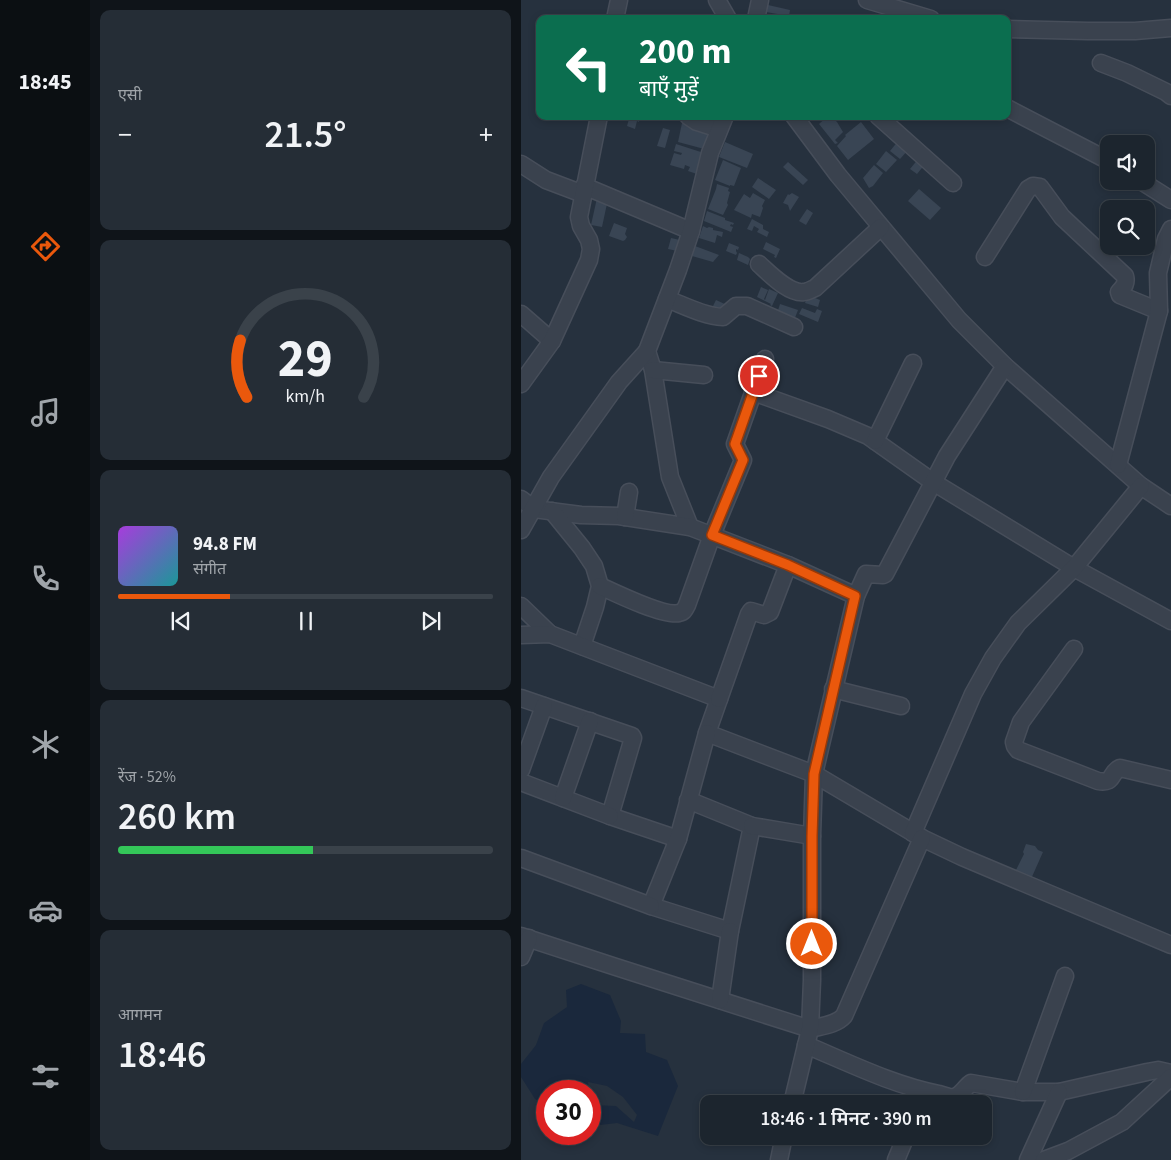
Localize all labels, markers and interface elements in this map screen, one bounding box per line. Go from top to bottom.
text: 200 m [639,27,731,77]
icon: left [556,35,621,100]
text: 18:45 [18,66,72,98]
text: बाएँ मुड़ें [639,73,699,105]
text: एसी [118,84,142,106]
text: 21.5° [264,108,347,162]
text: − [118,115,132,155]
text: + [479,115,493,155]
map controls [1100,135,1155,255]
button: sound [1100,135,1155,190]
button: search [1100,200,1155,255]
icon: directions [28,229,63,264]
text: 29 [278,323,333,397]
pin [738,355,780,397]
icon: arrive [745,362,773,390]
text: km/h [286,384,325,409]
icon: music [28,395,63,430]
text: 94.8 FM [193,531,257,558]
text: संगीत [193,558,226,580]
icon: phone [28,561,63,596]
icon: previous [167,607,195,635]
icon: pause [292,607,320,635]
icon: next [417,607,445,635]
icon: climate [28,727,63,762]
text: रेंज · 52% [118,766,176,788]
text: 260 km [118,790,236,844]
icon: car [28,893,63,928]
position arrow [785,917,837,969]
text: आगमन [118,1004,162,1026]
text: 18:46 [118,1028,206,1082]
icon: filters [28,1059,63,1094]
speed limit sign: 30 [536,1080,601,1145]
text: 18:46 · 1 मिनट · 390 m [760,1106,932,1133]

